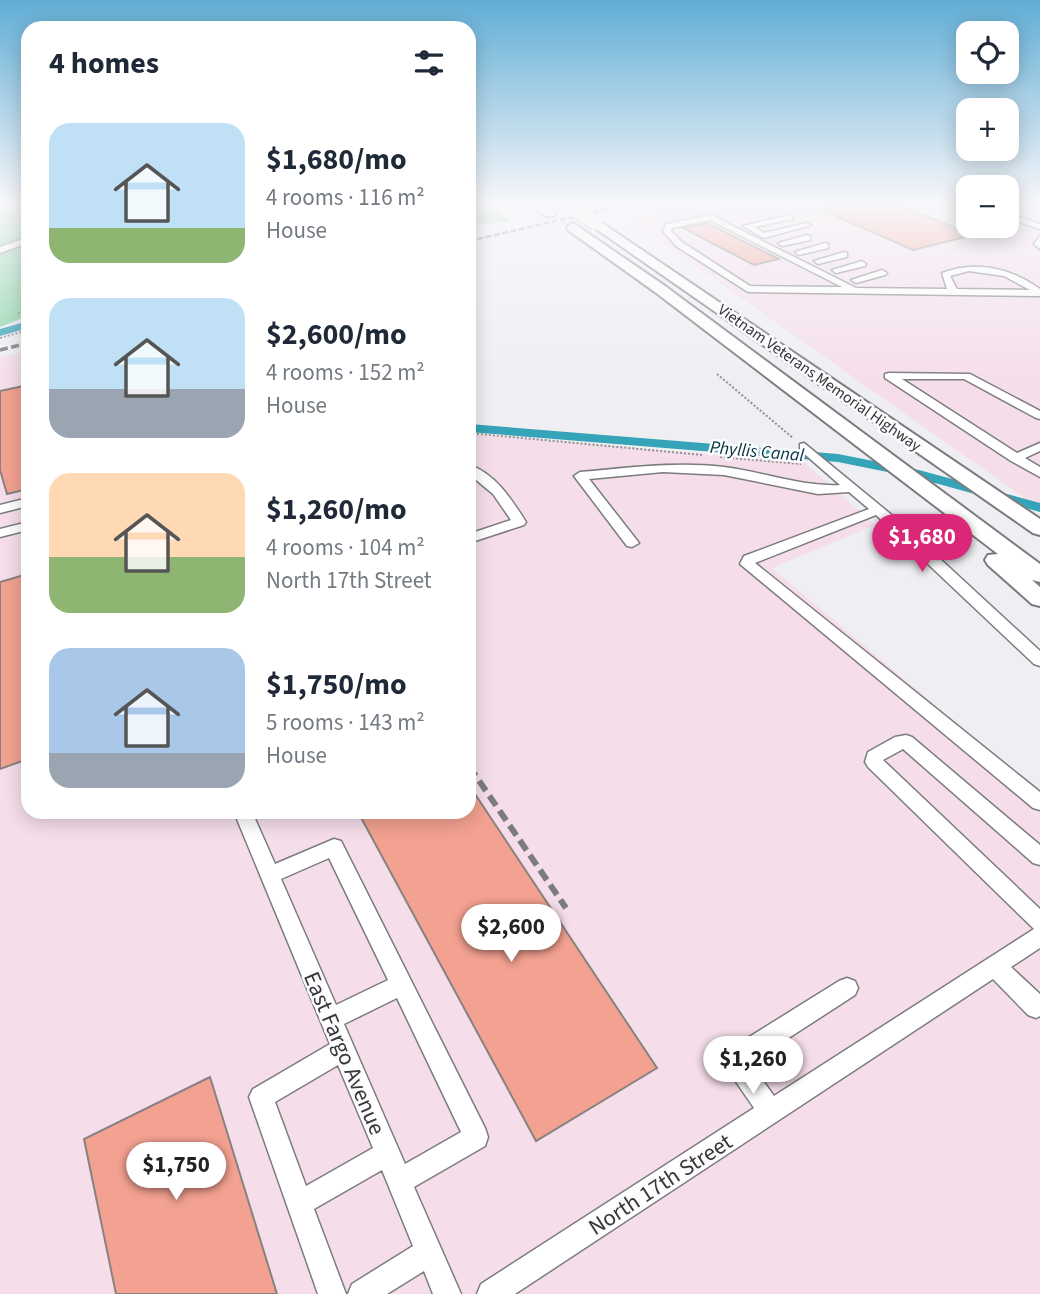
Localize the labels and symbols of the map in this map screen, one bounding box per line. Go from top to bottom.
street label: Vietnam Veterans Memorial Highway [713,299,926,457]
water label: Phyllis Canal [709,435,806,468]
pin: $1,680 [865,514,979,574]
pin: $2,600 [454,904,568,964]
street label: East Fargo Avenue [295,966,394,1140]
pin: $1,260 [696,1036,810,1096]
street label: North 17th Street [582,1125,739,1243]
pin: $1,750 [119,1142,233,1202]

